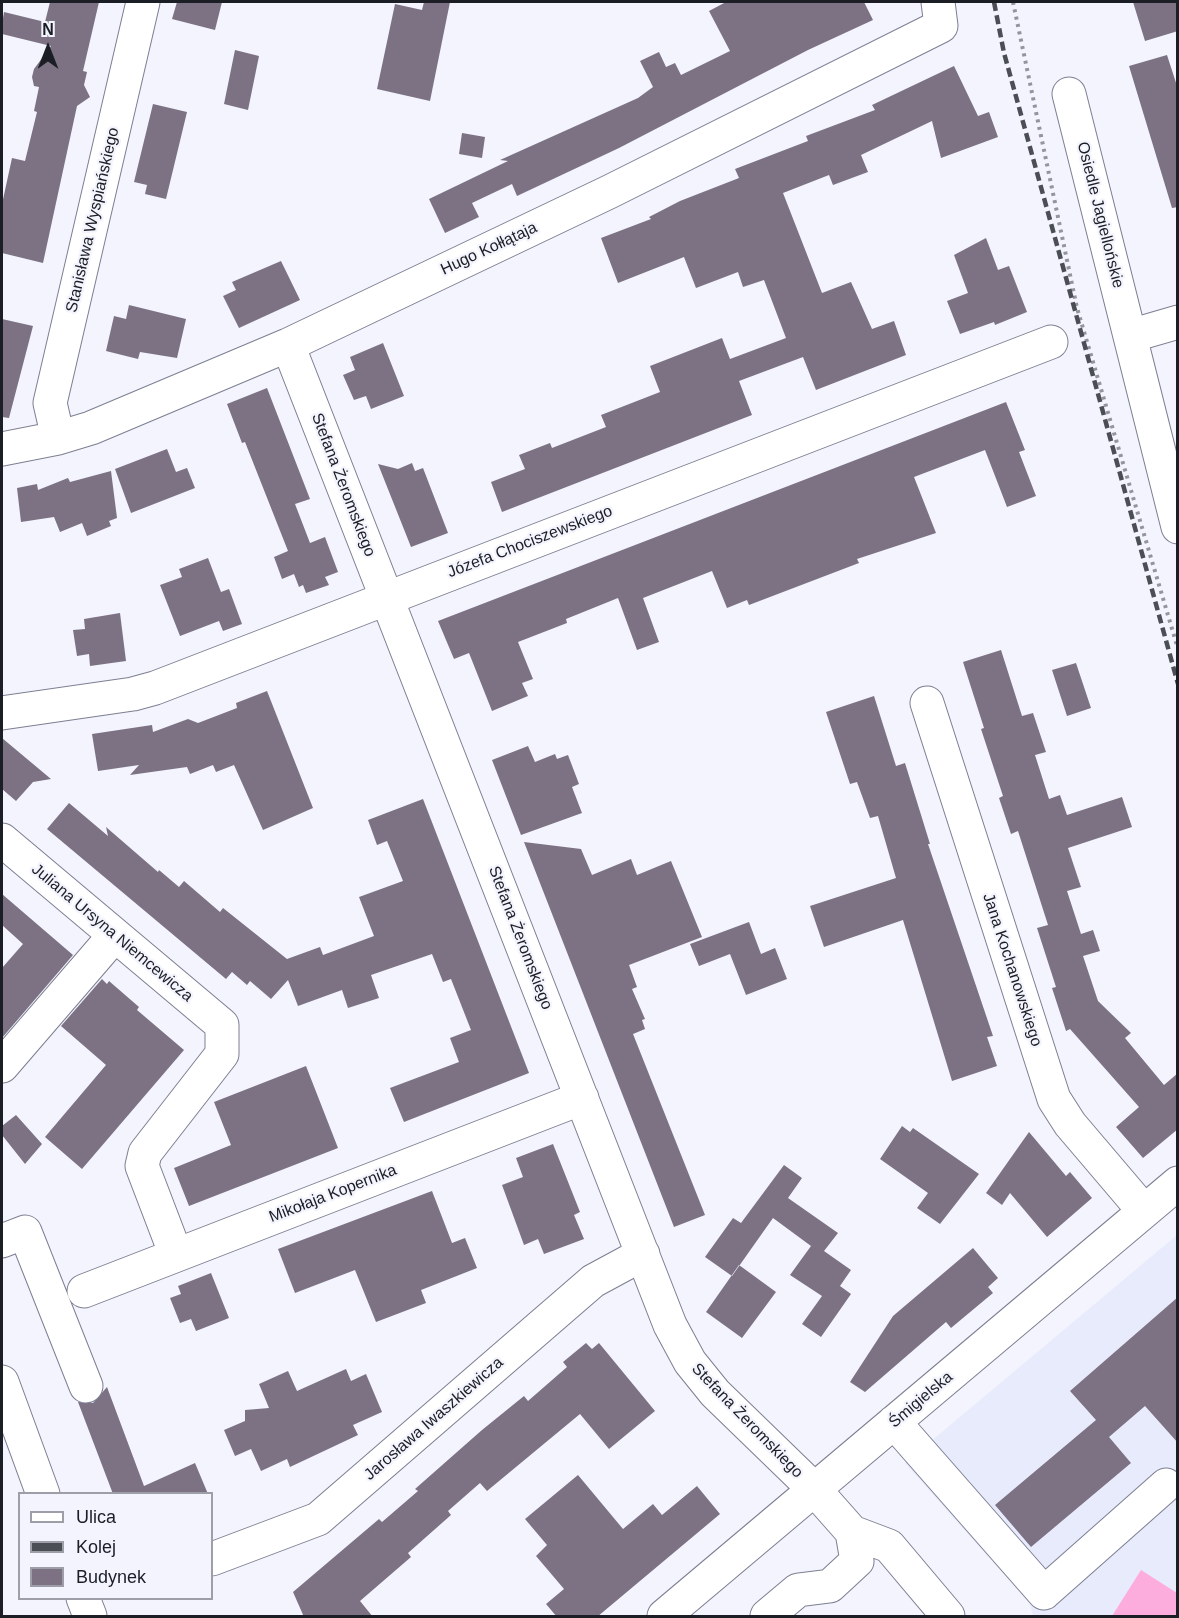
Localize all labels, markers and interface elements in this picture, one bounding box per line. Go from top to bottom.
north arrow [18,18,78,78]
text: N [42,21,54,38]
street label: Stanisława Wyspiańskiego [62,126,124,314]
street label: Osiedle Jagiellońskie [1073,140,1127,290]
street label: Hugo Kołłątaja [438,218,540,280]
street label: Stefana Żeromskiego [307,411,379,559]
street label: Józefa Chociszewskiego [445,502,615,582]
street label: Juliana Ursyna Niemcewicza [27,860,197,1006]
street label: Stefana Żeromskiego [484,864,556,1012]
street label: Jana Kochanowskiego [978,891,1046,1049]
street label: Mikołaja Kopernika [266,1161,400,1227]
street label: Jarosława Iwaszkiewicza [361,1353,507,1485]
street label: Stefana Żeromskiego [687,1360,807,1482]
street label: Śmigielska [885,1368,957,1432]
legend [18,1492,213,1600]
text: Ulica [76,1507,116,1527]
text: Kolej [76,1537,116,1557]
text: Budynek [76,1567,146,1587]

